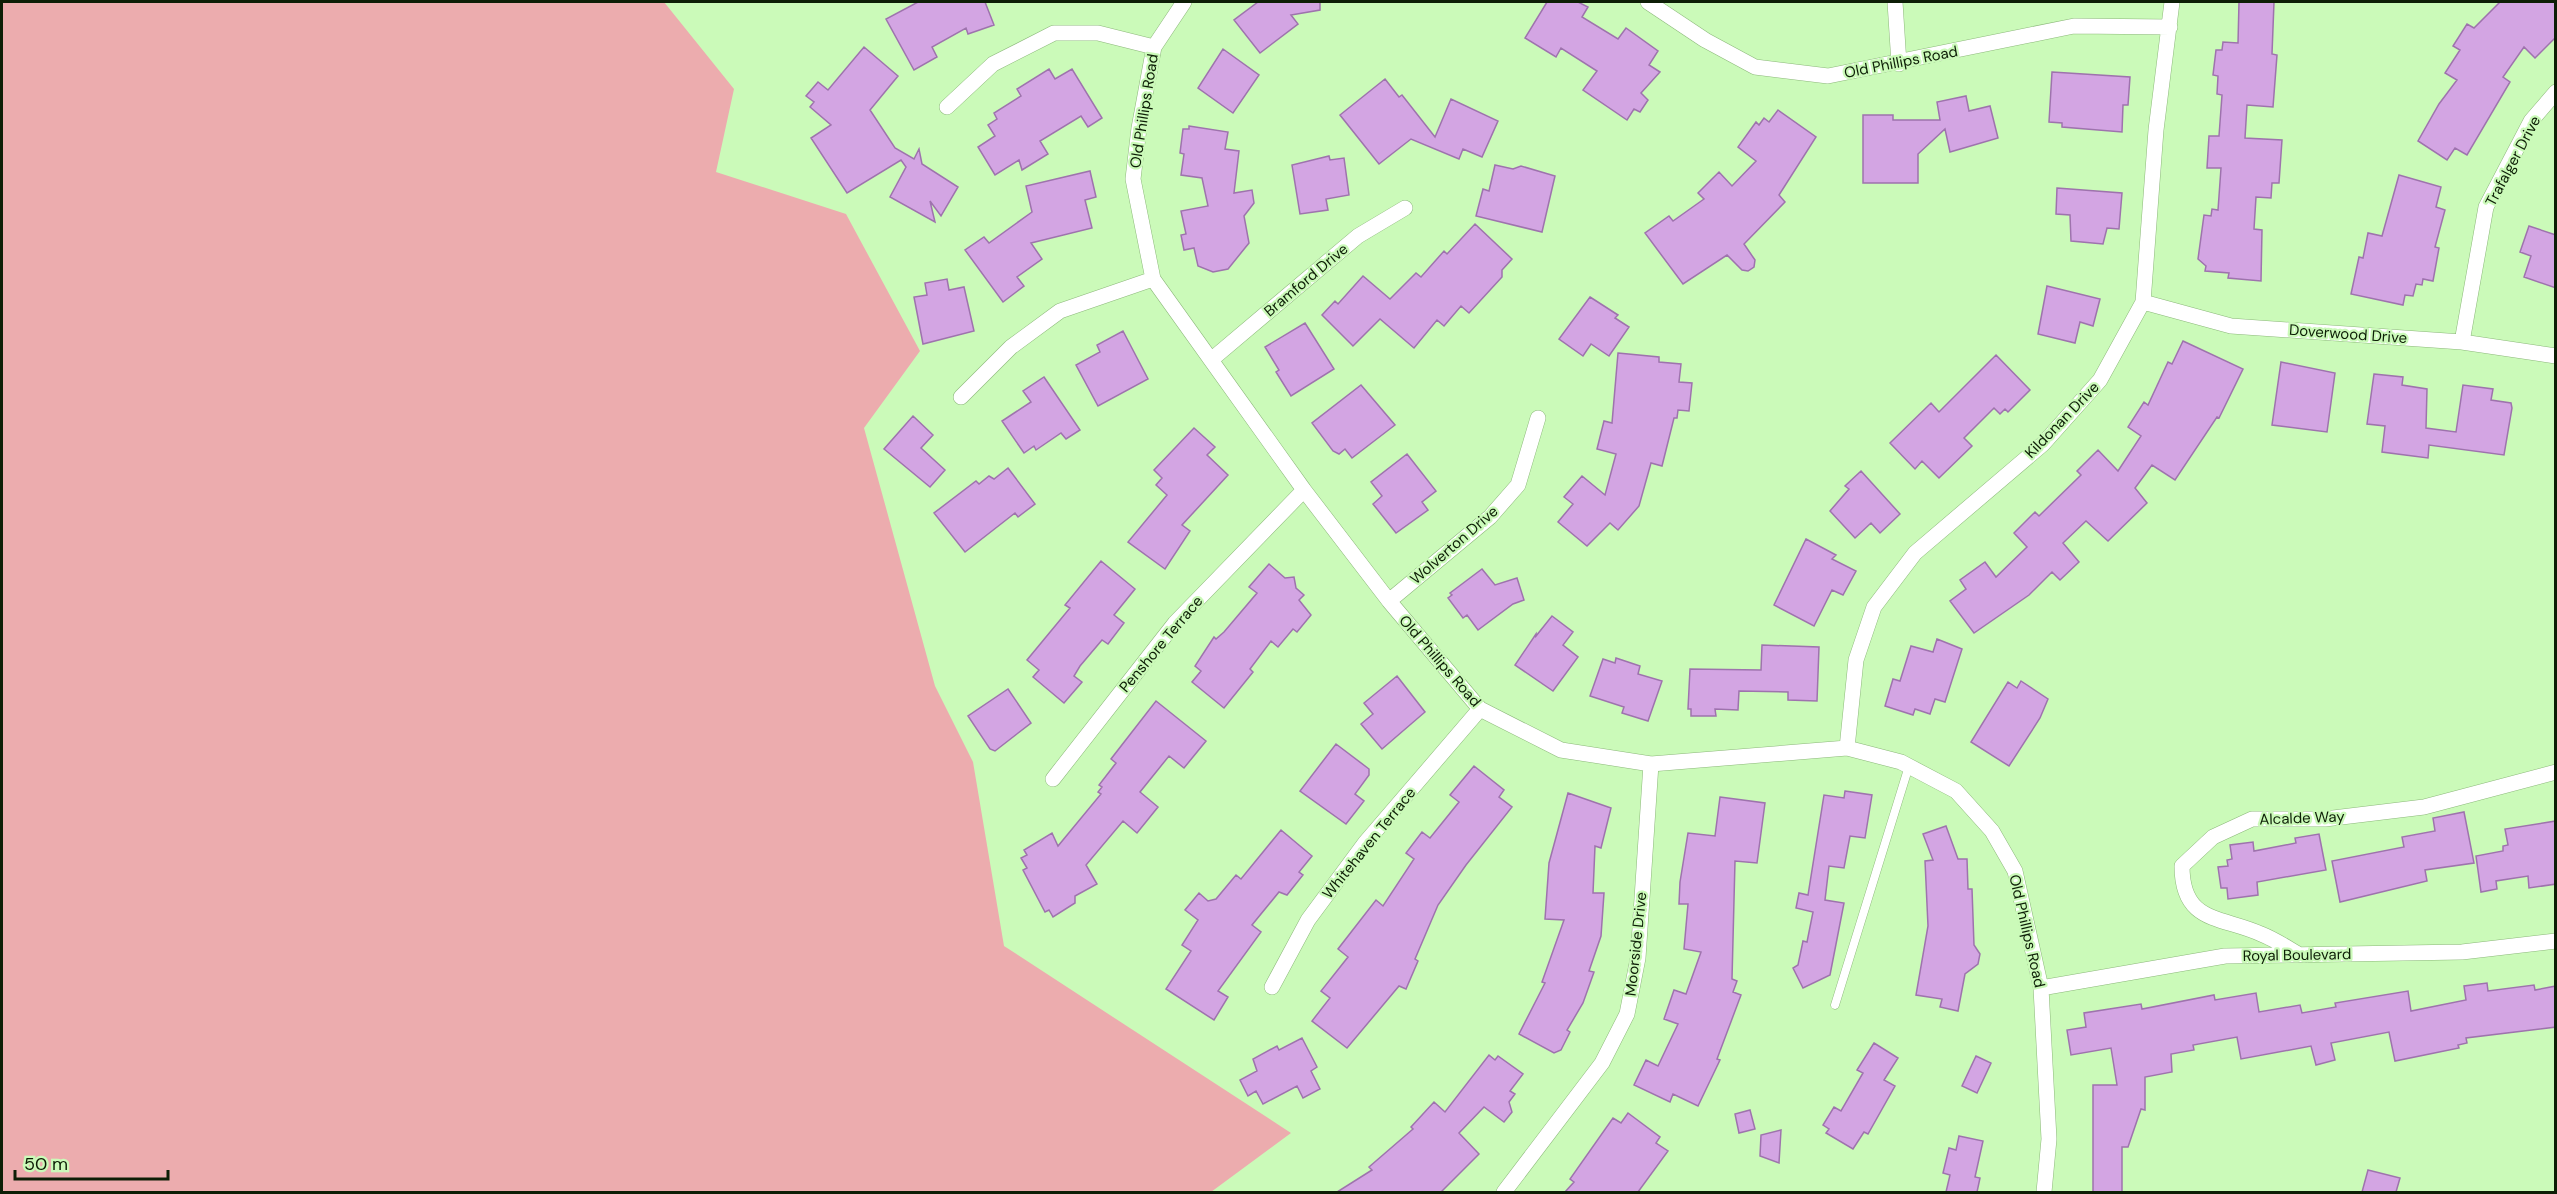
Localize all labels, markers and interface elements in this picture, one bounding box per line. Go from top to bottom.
street label: Old Phillips Road [1842,41,1960,83]
street label: Old Phillips Road [1125,52,1163,170]
street label: Trafalger Drive [2481,112,2545,210]
street label: Bramford Drive [1260,239,1352,321]
street label: Doverwood Drive [2288,320,2408,348]
street label: Kildonan Drive [2020,377,2104,463]
street label: Wolverton Drive [1406,501,1502,589]
street label: Penshore Terrace [1115,592,1207,696]
street label: Old Phillips Road [1395,611,1485,711]
street label: Whitehaven Terrace [1318,783,1420,903]
street label: Alcalde Way [2259,806,2346,829]
street label: Old Phillips Road [2004,873,2050,989]
street label: Moorside Drive [1621,891,1651,997]
street label: Royal Boulevard [2243,944,2351,966]
scale bar [15,1143,168,1181]
text: 50 m [24,1152,68,1176]

